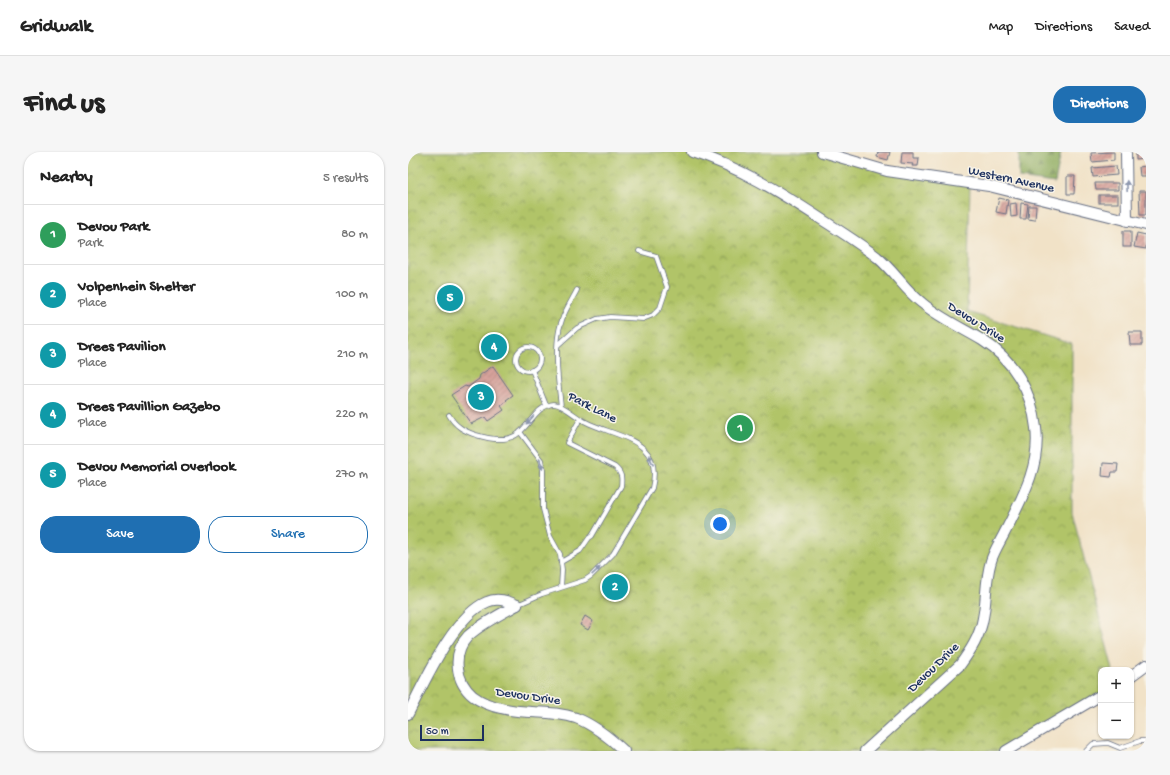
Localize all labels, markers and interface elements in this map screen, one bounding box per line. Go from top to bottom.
text: Gridwalk [20,16,92,39]
text: Map [989,19,1013,36]
text: Directions [1035,19,1092,36]
text: Saved [1114,19,1150,36]
button: Directions [1053,86,1146,123]
text: Find us [24,88,104,121]
street label: Western Avenue [967,164,1056,196]
text: Nearby [40,168,93,188]
text: 5 results [323,171,368,186]
one-way arrow [1124,180,1131,192]
text: Devou Park [78,218,149,236]
text: 1 [50,227,56,242]
text: 80 m [341,227,368,242]
text: Park [78,236,103,251]
text: Volpenhein Shelter [78,278,195,296]
pin: 5 [437,283,463,313]
text: 2 [50,287,56,302]
text: 100 m [336,287,368,302]
text: Place [78,296,106,311]
street label: Devou Drive [944,299,1008,347]
pin: 4 [481,332,507,362]
text: Drees Pavilion [78,338,166,356]
text: 3 [50,347,56,362]
text: 210 m [337,347,368,362]
text: Place [78,356,106,371]
pin: 3 [468,382,494,412]
street label: Park Lane [564,389,619,427]
text: Drees Pavillion Gazebo [78,398,220,416]
text: 4 [50,407,56,422]
text: 220 m [336,407,368,422]
pin: 1 [727,413,753,443]
one-way arrow [526,415,535,425]
text: Place [78,416,106,431]
one-way arrow [648,454,654,465]
text: Devou Memorial Overlook [78,458,235,476]
one-way arrow [538,459,544,471]
text: 5 [50,467,56,482]
text: 270 m [335,467,368,482]
text: Place [78,476,106,491]
your location [710,514,730,534]
button: Save [40,516,200,553]
button: Share [208,516,368,553]
one-way arrow [591,566,601,576]
pin: 2 [602,572,628,602]
street label: Devou Drive [905,640,963,697]
map controls [1098,667,1134,739]
button: + [1098,667,1134,703]
street label: Devou Drive [494,685,562,709]
button: − [1098,703,1134,739]
scale bar [420,723,484,742]
text: 50 m [426,726,448,738]

